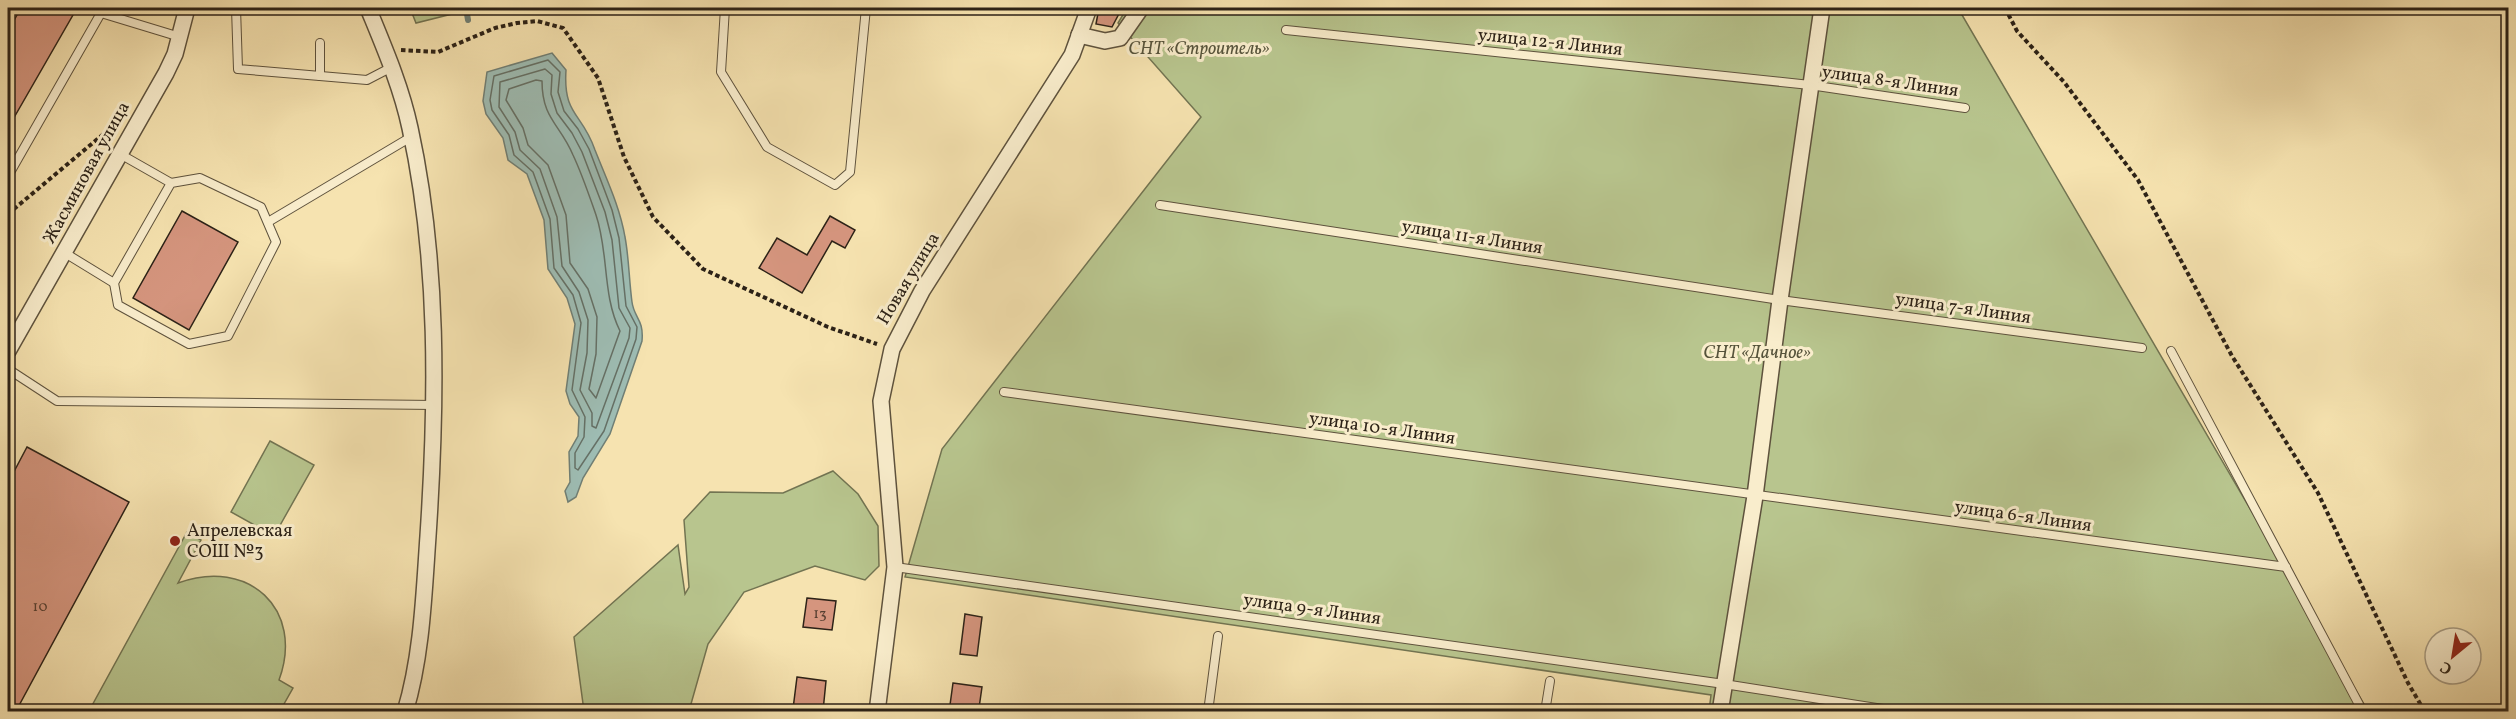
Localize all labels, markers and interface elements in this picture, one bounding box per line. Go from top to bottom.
street label: улица 12-я Линия [1476,23,1624,63]
park label: СНТ «Строитель» [1128,37,1270,62]
street label: улица 8-я Линия [1820,60,1960,104]
street label: Жасминовая улица [38,97,136,249]
street label: улица 11-я Линия [1400,215,1544,261]
street label: Новая улица [872,228,946,330]
street label: улица 7-я Линия [1894,287,2032,331]
park label: СНТ «Дачное» [1703,341,1811,366]
street label: улица 10-я Линия [1307,406,1457,452]
street label: улица 6-я Линия [1953,495,2093,539]
place label: Апрелевская СОШ №3 [187,519,292,565]
marker: Апрелевская СОШ №3 [168,534,182,548]
street label: улица 9-я Линия [1242,588,1382,632]
house number: 10 [33,597,47,618]
house number: 13 [813,604,827,625]
north arrow [2423,626,2483,686]
text: С [2437,655,2456,679]

